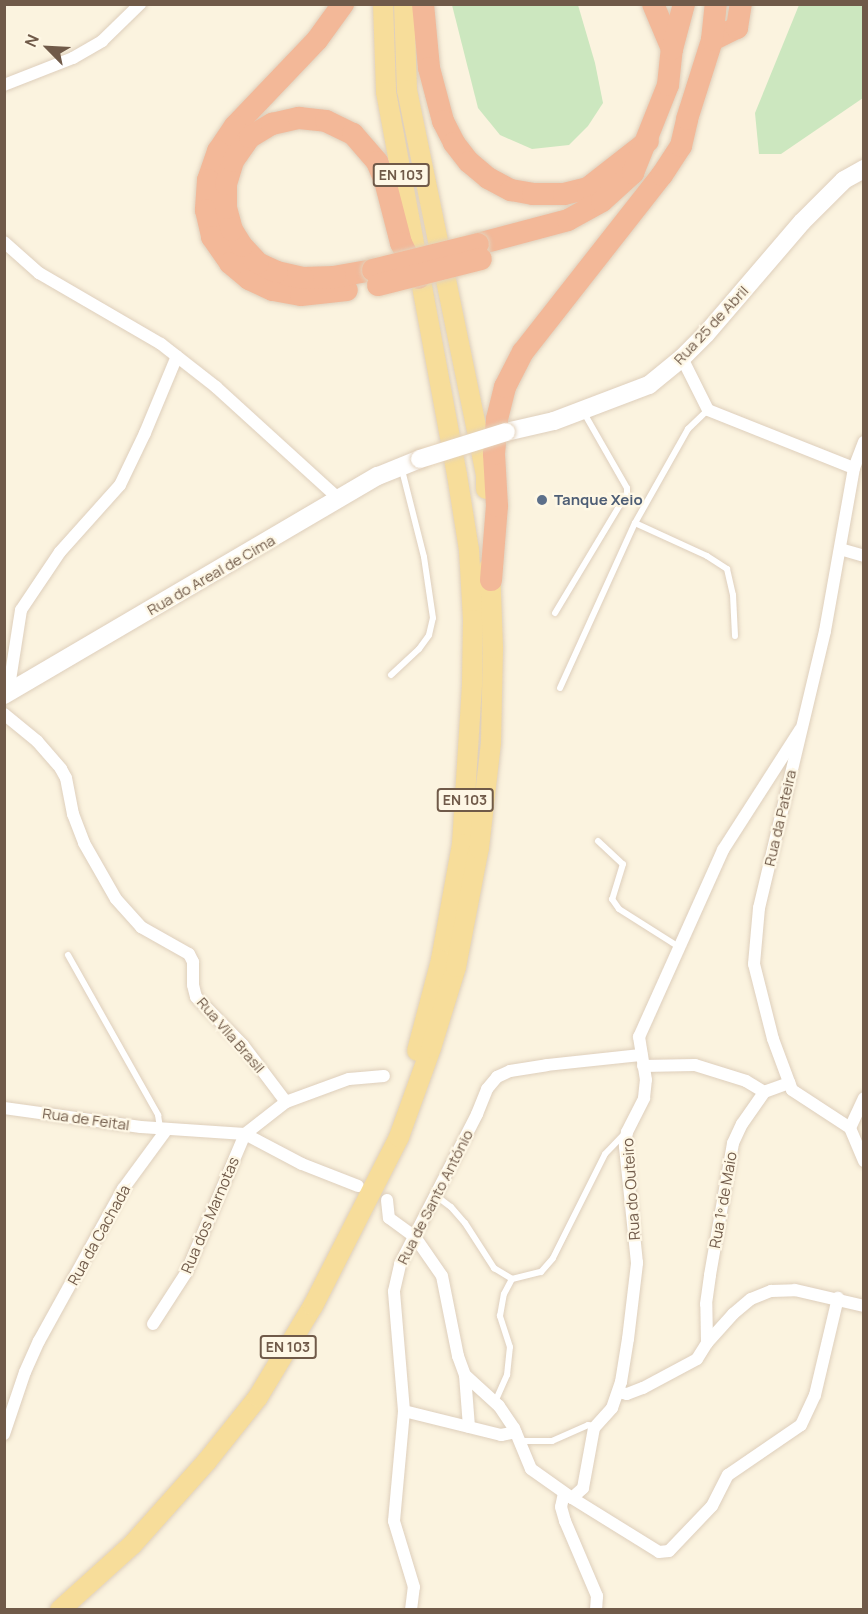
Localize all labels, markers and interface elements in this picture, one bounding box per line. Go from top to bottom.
north arrow [18,18,78,78]
text: N [19,31,44,50]
road number: EN 103 [372,164,430,186]
street label: Rua 25 de Abril [670,282,752,368]
place label: Tanque Xeio [554,491,643,509]
marker: Tanque Xeio [535,493,549,507]
street label: Rua do Areal de Cima [144,531,278,619]
street label: Rua da Pateira [760,768,800,868]
road number: EN 103 [436,789,494,811]
street label: Rua Vila Brasil [193,994,269,1076]
street label: Rua de Feital [41,1104,131,1134]
street label: Rua de Santo António [393,1127,477,1267]
street label: Rua do Outeiro [618,1137,644,1241]
street label: Rua 1º de Maio [706,1150,740,1250]
street label: Rua dos Marnotas [177,1154,243,1276]
street label: Rua da Cachada [64,1182,134,1288]
road number: EN 103 [260,1336,316,1358]

